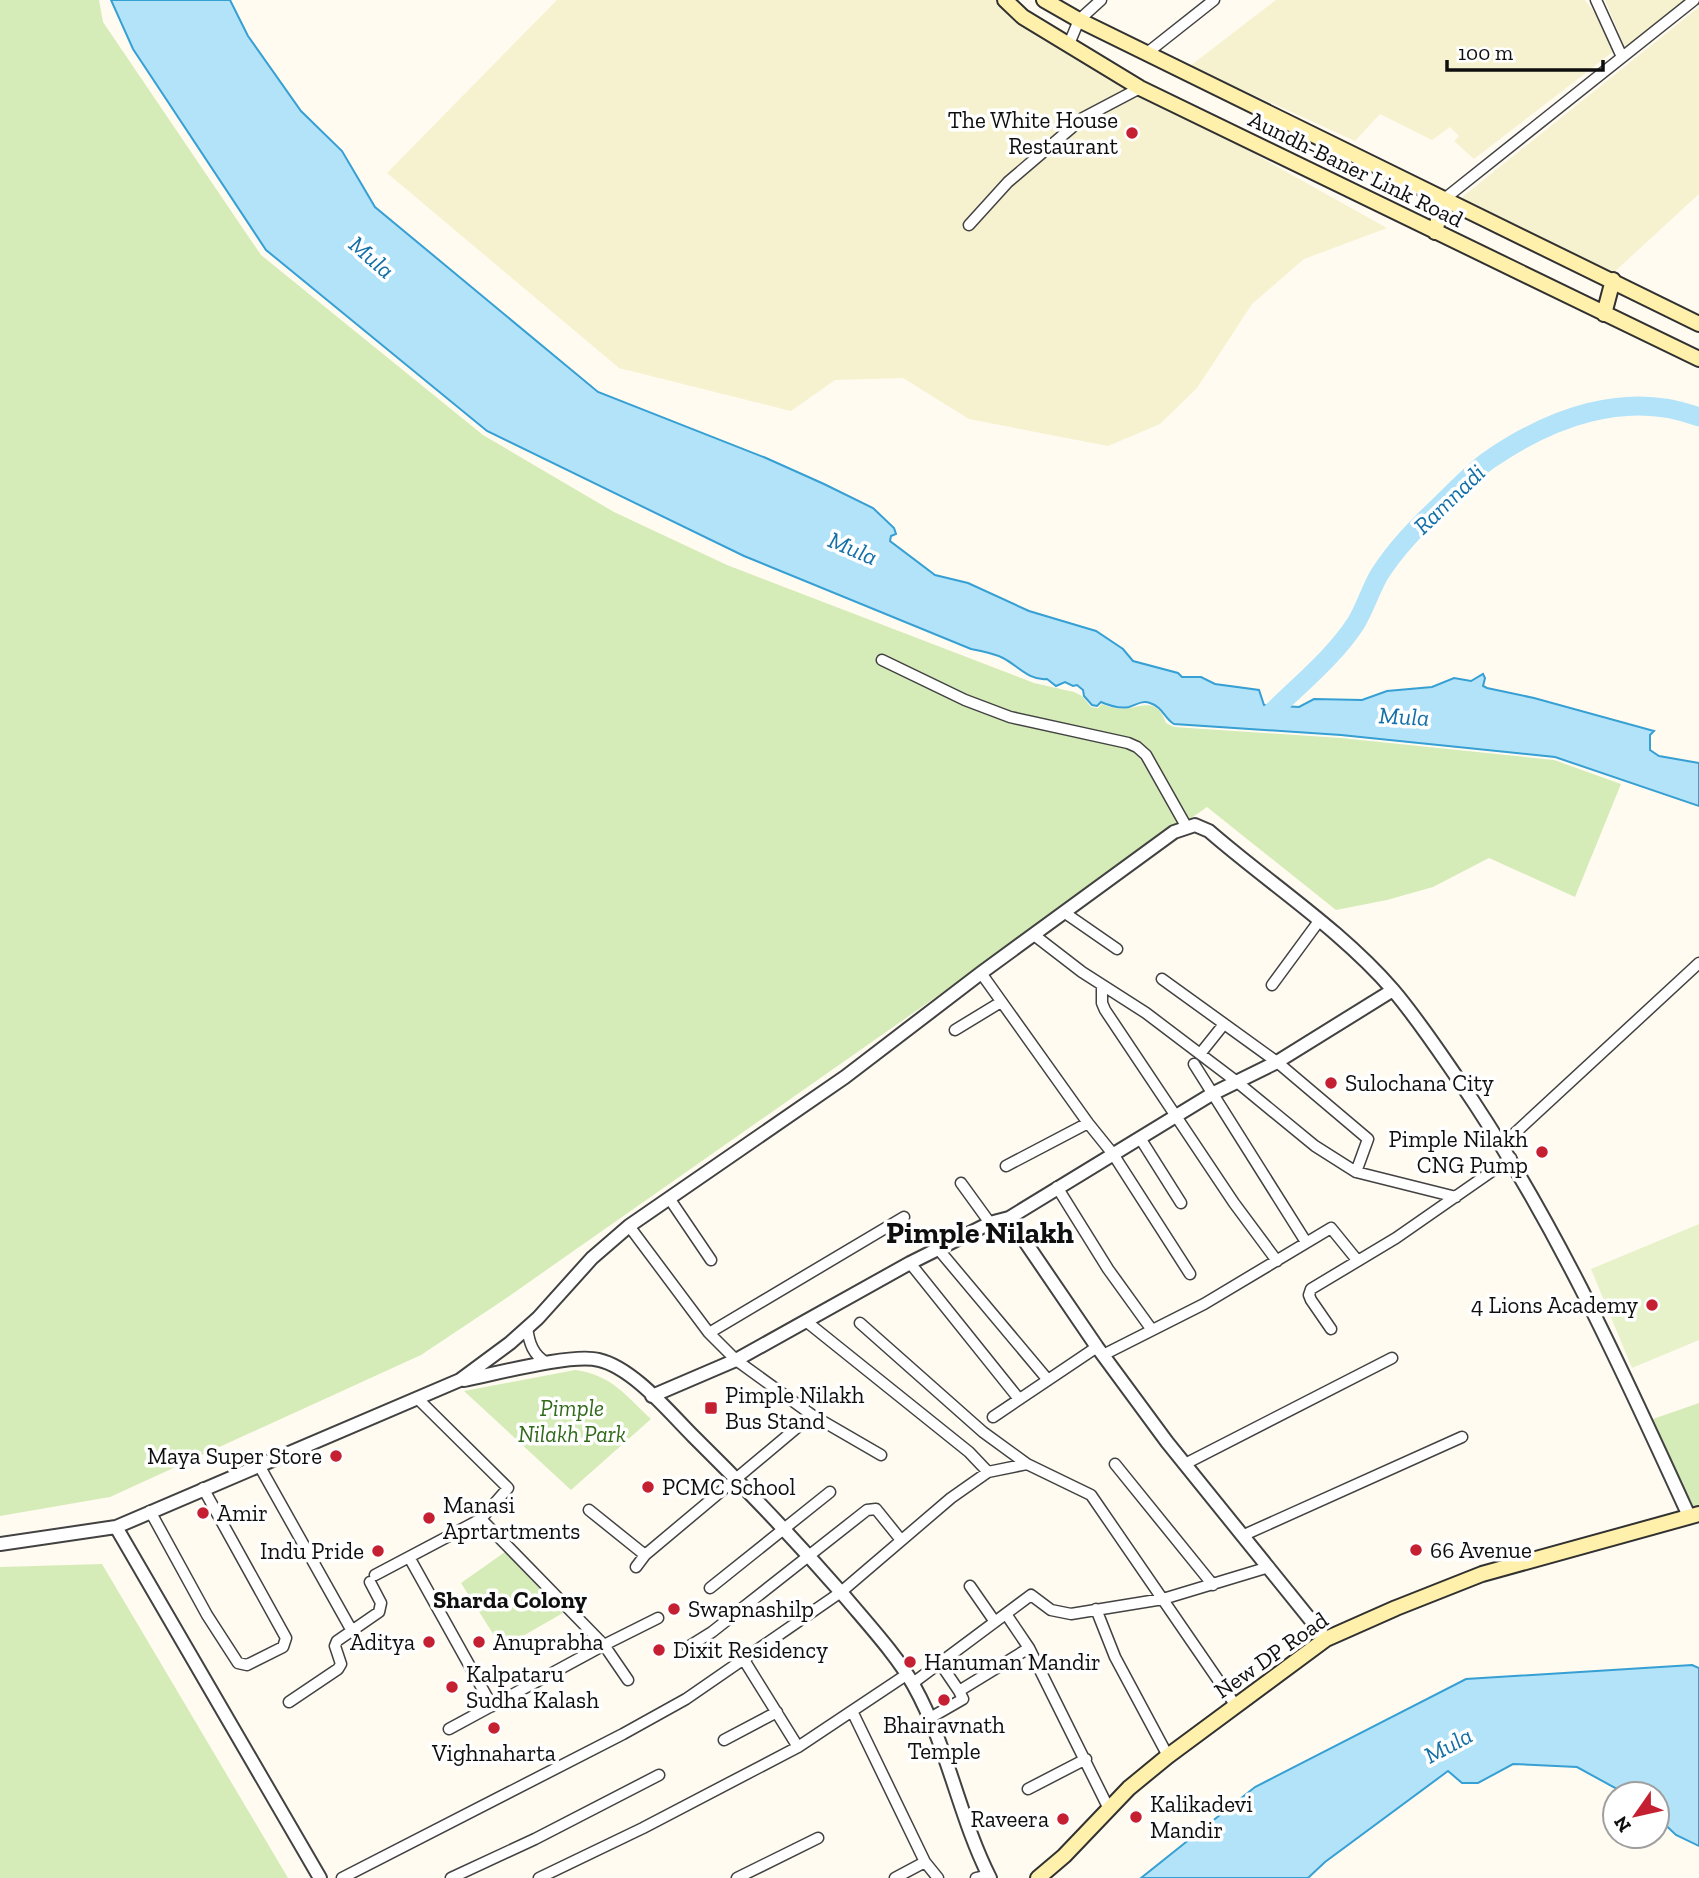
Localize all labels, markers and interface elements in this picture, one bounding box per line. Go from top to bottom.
scale bar [1447,28,1603,72]
text: 100 m [1458,40,1513,65]
street label: Aundh-Baner Link Road [1244,105,1468,233]
place label: The White House Restaurant [948,106,1118,160]
marker: The White House Restaurant [1124,125,1140,141]
water label: Mula [343,229,401,285]
water label: Ramnadi [1407,458,1491,540]
water label: Mula [824,525,882,571]
water label: Mula [1378,700,1430,732]
place label: Sulochana City [1345,1069,1494,1097]
marker: Sulochana City [1323,1075,1339,1091]
place label: Pimple Nilakh CNG Pump [1389,1125,1528,1179]
marker: Pimple Nilakh CNG Pump [1534,1144,1550,1160]
district label: Pimple Nilakh [886,1215,1075,1251]
place label: 4 Lions Academy [1471,1291,1638,1319]
marker: 4 Lions Academy [1644,1297,1660,1313]
place label: Pimple Nilakh Bus Stand [725,1381,865,1435]
park label: Pimple Nilakh Park [518,1394,626,1448]
marker: Pimple Nilakh Bus Stand [703,1400,719,1416]
place label: Maya Super Store [147,1442,322,1470]
marker: Maya Super Store [328,1448,344,1464]
place label: PCMC School [662,1473,796,1501]
marker: PCMC School [640,1479,656,1495]
place label: Manasi Aprtartments [443,1491,580,1545]
place label: Amir [217,1499,268,1527]
marker: Amir [195,1505,211,1521]
marker: Manasi Aprtartments [421,1510,437,1526]
place label: 66 Avenue [1430,1536,1532,1564]
place label: Indu Pride [260,1537,364,1565]
marker: 66 Avenue [1408,1542,1424,1558]
marker: Indu Pride [370,1543,386,1559]
district label: Sharda Colony [433,1585,587,1614]
place label: Swapnashilp [688,1595,814,1623]
marker: Swapnashilp [666,1601,682,1617]
street label: New DP Road [1209,1605,1334,1705]
place label: Aditya [350,1628,415,1656]
place label: Anuprabha [493,1628,604,1656]
marker: Aditya [421,1634,437,1650]
marker: Anuprabha [471,1634,487,1650]
place label: Dixit Residency [673,1636,828,1664]
marker: Dixit Residency [651,1642,667,1658]
place label: Hanuman Mandir [924,1648,1101,1676]
marker: Hanuman Mandir [902,1654,918,1670]
place label: Kalpataru Sudha Kalash [466,1660,599,1714]
marker: Kalpataru Sudha Kalash [444,1679,460,1695]
marker: Bhairavnath Temple [936,1692,952,1708]
place label: Bhairavnath Temple [883,1711,1005,1765]
marker: Vighnaharta [486,1720,502,1736]
water label: Mula [1419,1720,1477,1770]
place label: Vighnaharta [431,1739,556,1767]
north arrow [1601,1780,1671,1850]
place label: Kalikadevi Mandir [1150,1790,1253,1844]
place label: Raveera [970,1805,1049,1833]
marker: Kalikadevi Mandir [1128,1809,1144,1825]
marker: Raveera [1055,1811,1071,1827]
text: N [1609,1812,1636,1837]

